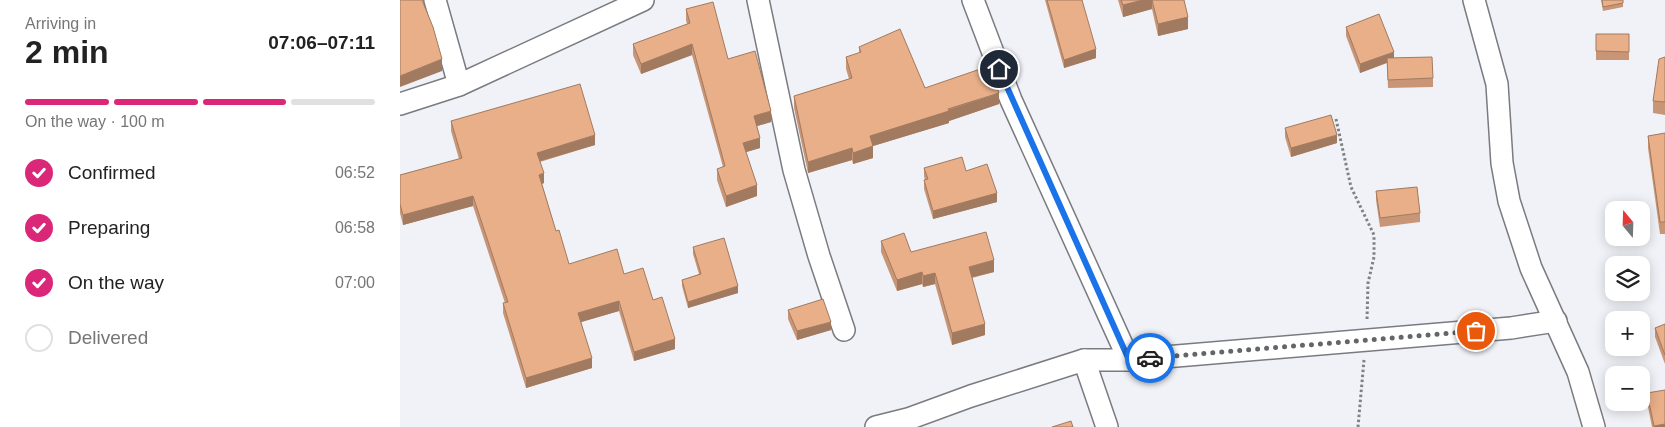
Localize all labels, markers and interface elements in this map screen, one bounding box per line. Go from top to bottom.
text: Arriving in [25,15,96,32]
text: 07:06–07:11 [268,32,375,53]
text: 2 min [25,34,109,70]
pin [978,48,1020,90]
icon: home [985,55,1013,83]
text: On the way · 100 m [25,113,165,130]
icon: check [25,159,53,187]
text: Confirmed [68,162,156,183]
text: 06:52 [335,164,375,181]
north arrow [1605,201,1650,246]
map controls [1605,201,1650,411]
icon: check [25,214,53,242]
text: Preparing [68,217,150,238]
text: 06:58 [335,219,375,236]
button: layers [1605,256,1650,301]
icon: check [25,269,53,297]
text: On the way [68,272,164,293]
text: 07:00 [335,274,375,291]
pin [1455,310,1497,352]
button: + [1605,311,1650,356]
icon: bag [1462,317,1490,345]
text: Delivered [68,327,148,348]
courier [1125,333,1175,383]
icon: car [1136,344,1164,372]
button: − [1605,366,1650,411]

